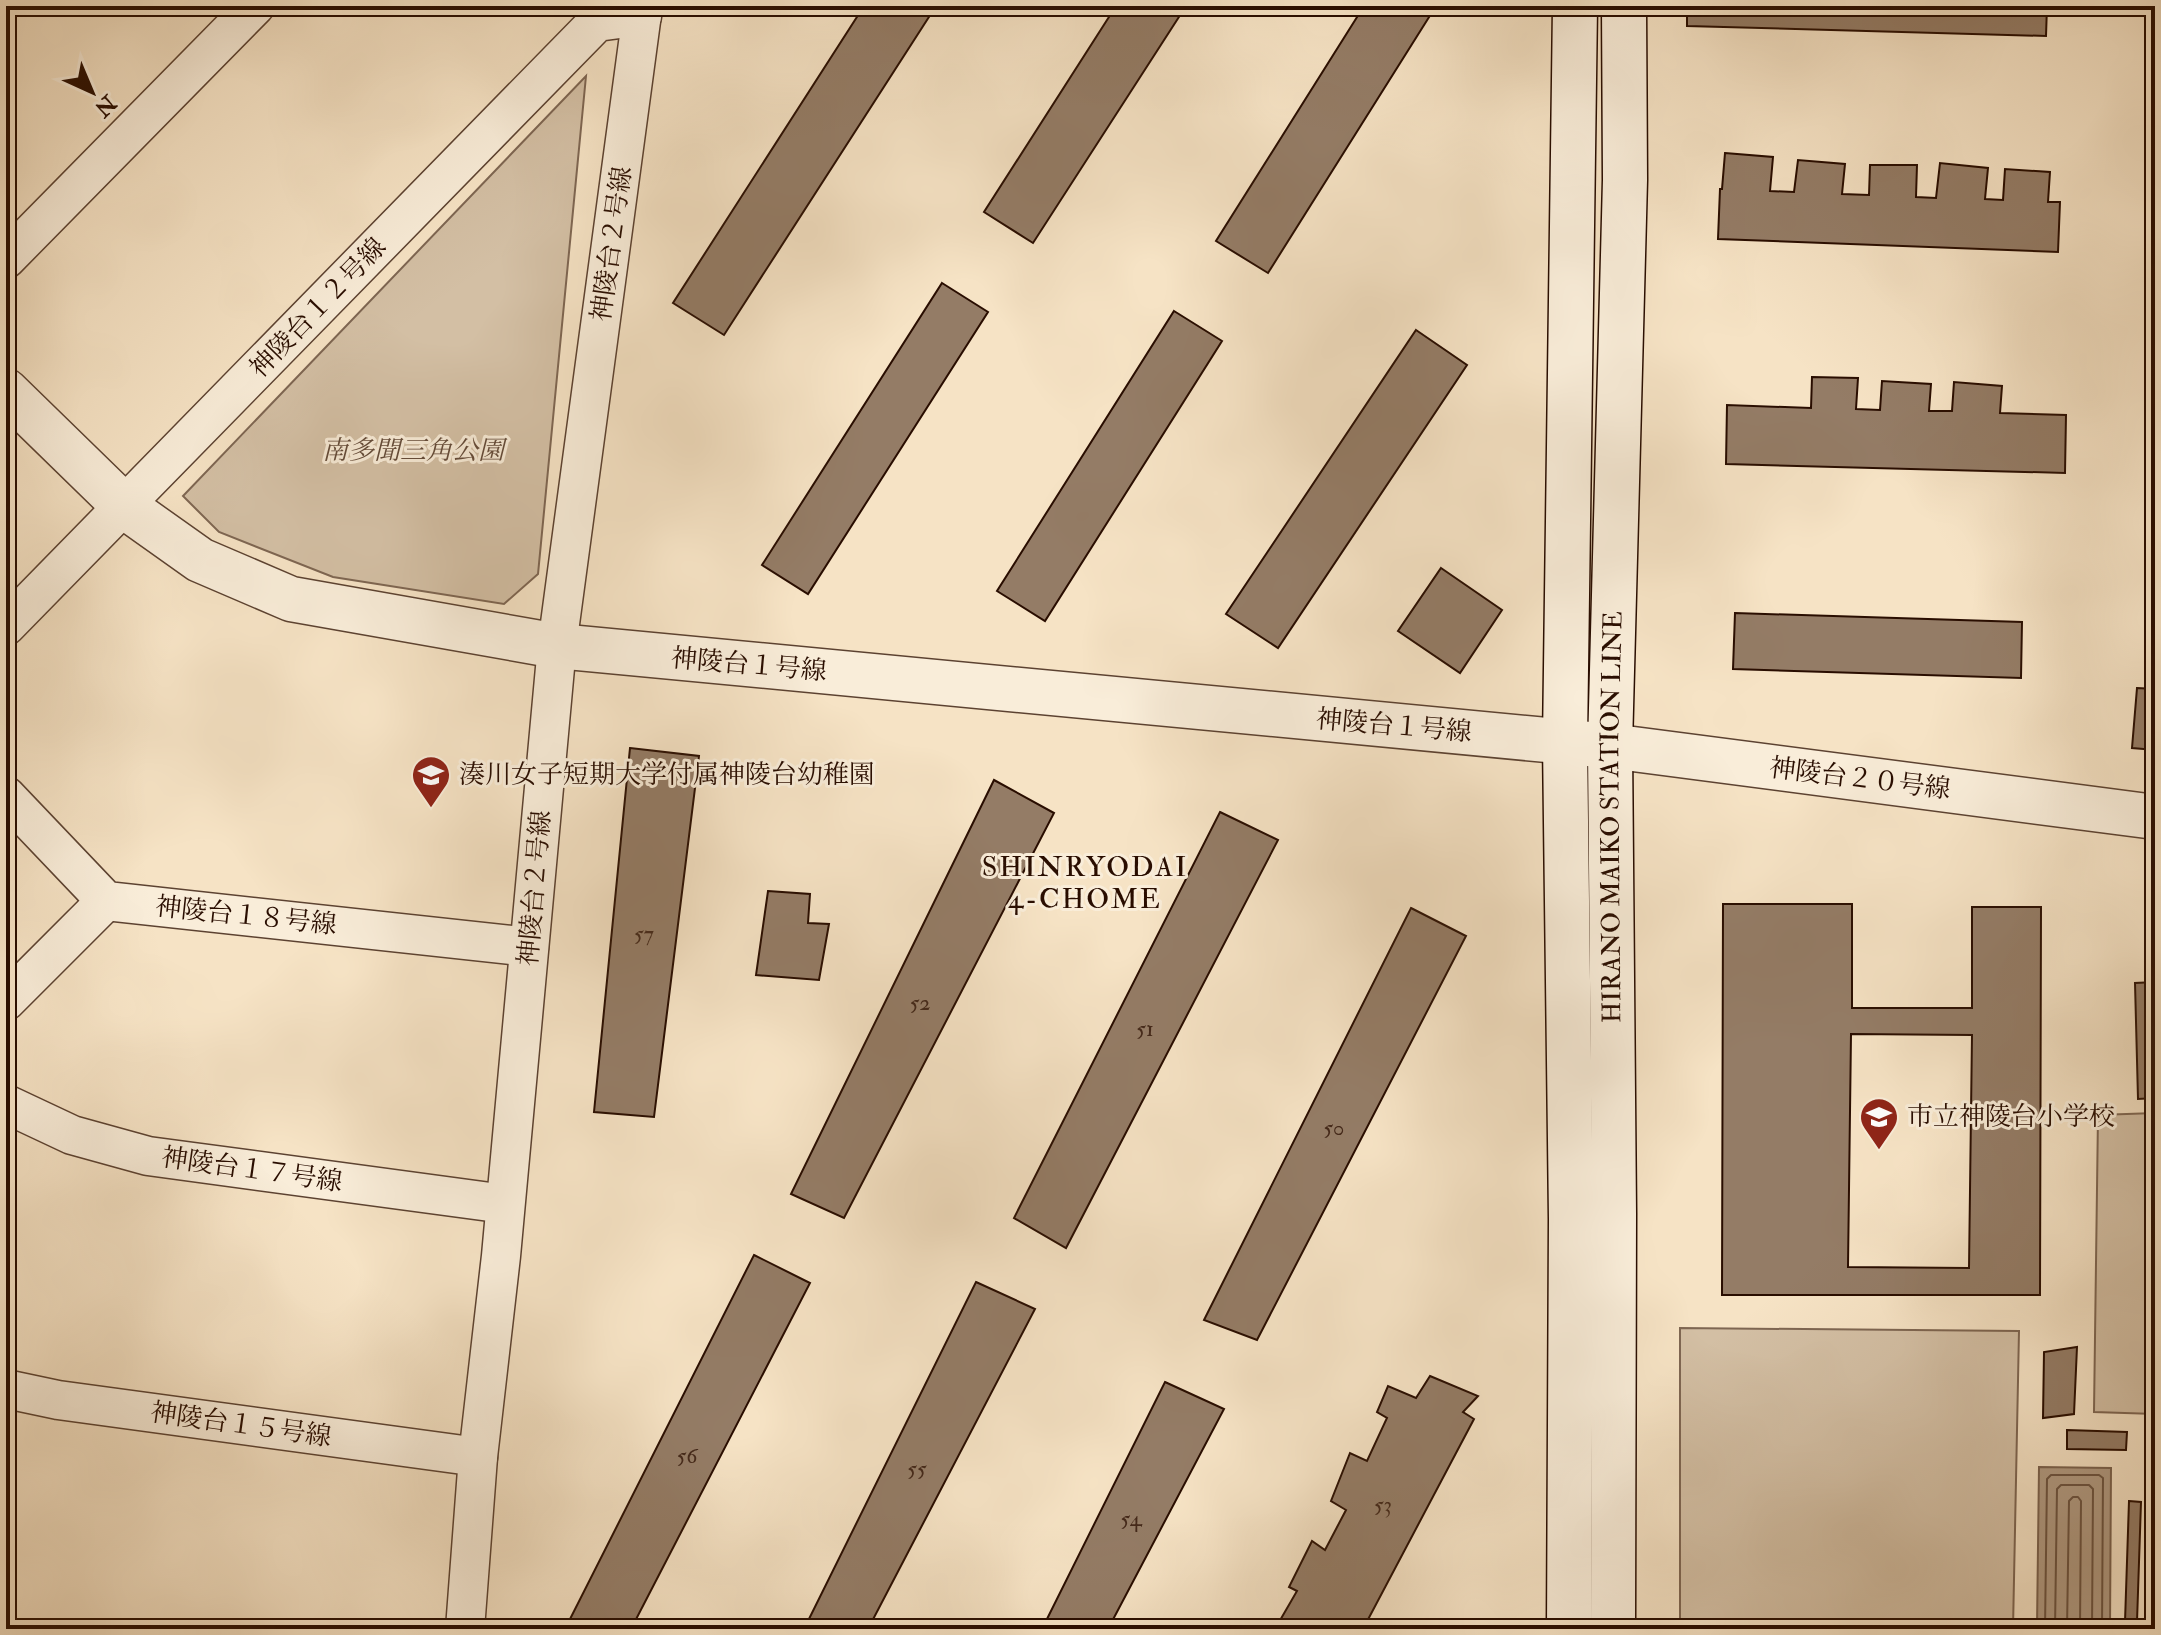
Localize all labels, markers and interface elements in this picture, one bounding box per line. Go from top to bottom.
north arrow [52,52,132,132]
text: N [88,88,123,123]
street label: 神陵台２号線 [585,165,639,323]
street label: 神陵台１２号線 [243,231,393,385]
park label: 南多聞三角公園 [322,435,508,467]
street label: HIRANO MAIKO STATION LINE [1594,611,1630,1023]
street label: 神陵台１号線 [670,642,828,688]
street label: 神陵台１号線 [1315,703,1473,749]
street label: 神陵台２０号線 [1768,752,1952,806]
school or university icon: 湊川女子短期大学付属神陵台幼稚園 [410,754,452,809]
place label: 湊川女子短期大学付属神陵台幼稚園 [459,759,875,791]
street label: 神陵台２号線 [512,809,558,967]
district label: SHINRYODAI 4-CHOME [982,850,1188,917]
street label: 神陵台１８号線 [154,891,338,941]
house number: 57 [634,920,654,948]
house number: 52 [910,989,930,1017]
house number: 51 [1136,1015,1154,1043]
school or university icon: 市立神陵台小学校 [1858,1096,1900,1151]
place label: 市立神陵台小学校 [1907,1101,2115,1133]
house number: 50 [1324,1114,1344,1142]
street label: 神陵台１７号線 [160,1141,344,1199]
street label: 神陵台１５号線 [149,1396,333,1454]
house number: 56 [677,1442,699,1470]
house number: 55 [907,1455,927,1483]
house number: 53 [1374,1491,1392,1519]
house number: 54 [1121,1505,1143,1533]

